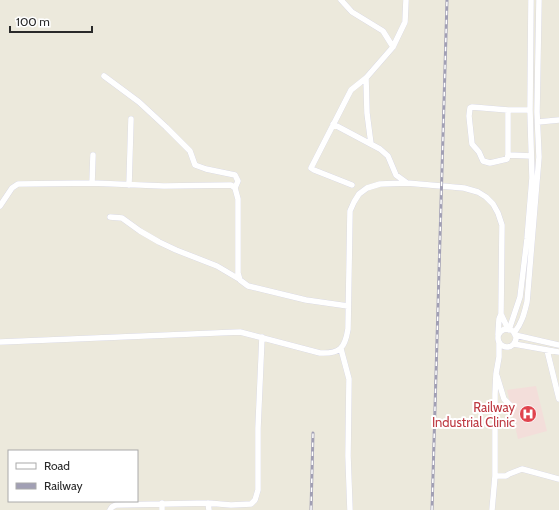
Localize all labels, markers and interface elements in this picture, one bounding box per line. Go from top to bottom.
scale bar [10,8,92,34]
text: 100 m [16,14,50,29]
place label: Railway Industrial Clinic [432,399,515,430]
hospital icon: Railway Industrial Clinic [518,404,538,424]
legend [8,450,138,502]
text: Road [44,458,70,473]
text: Railway [44,478,82,493]

